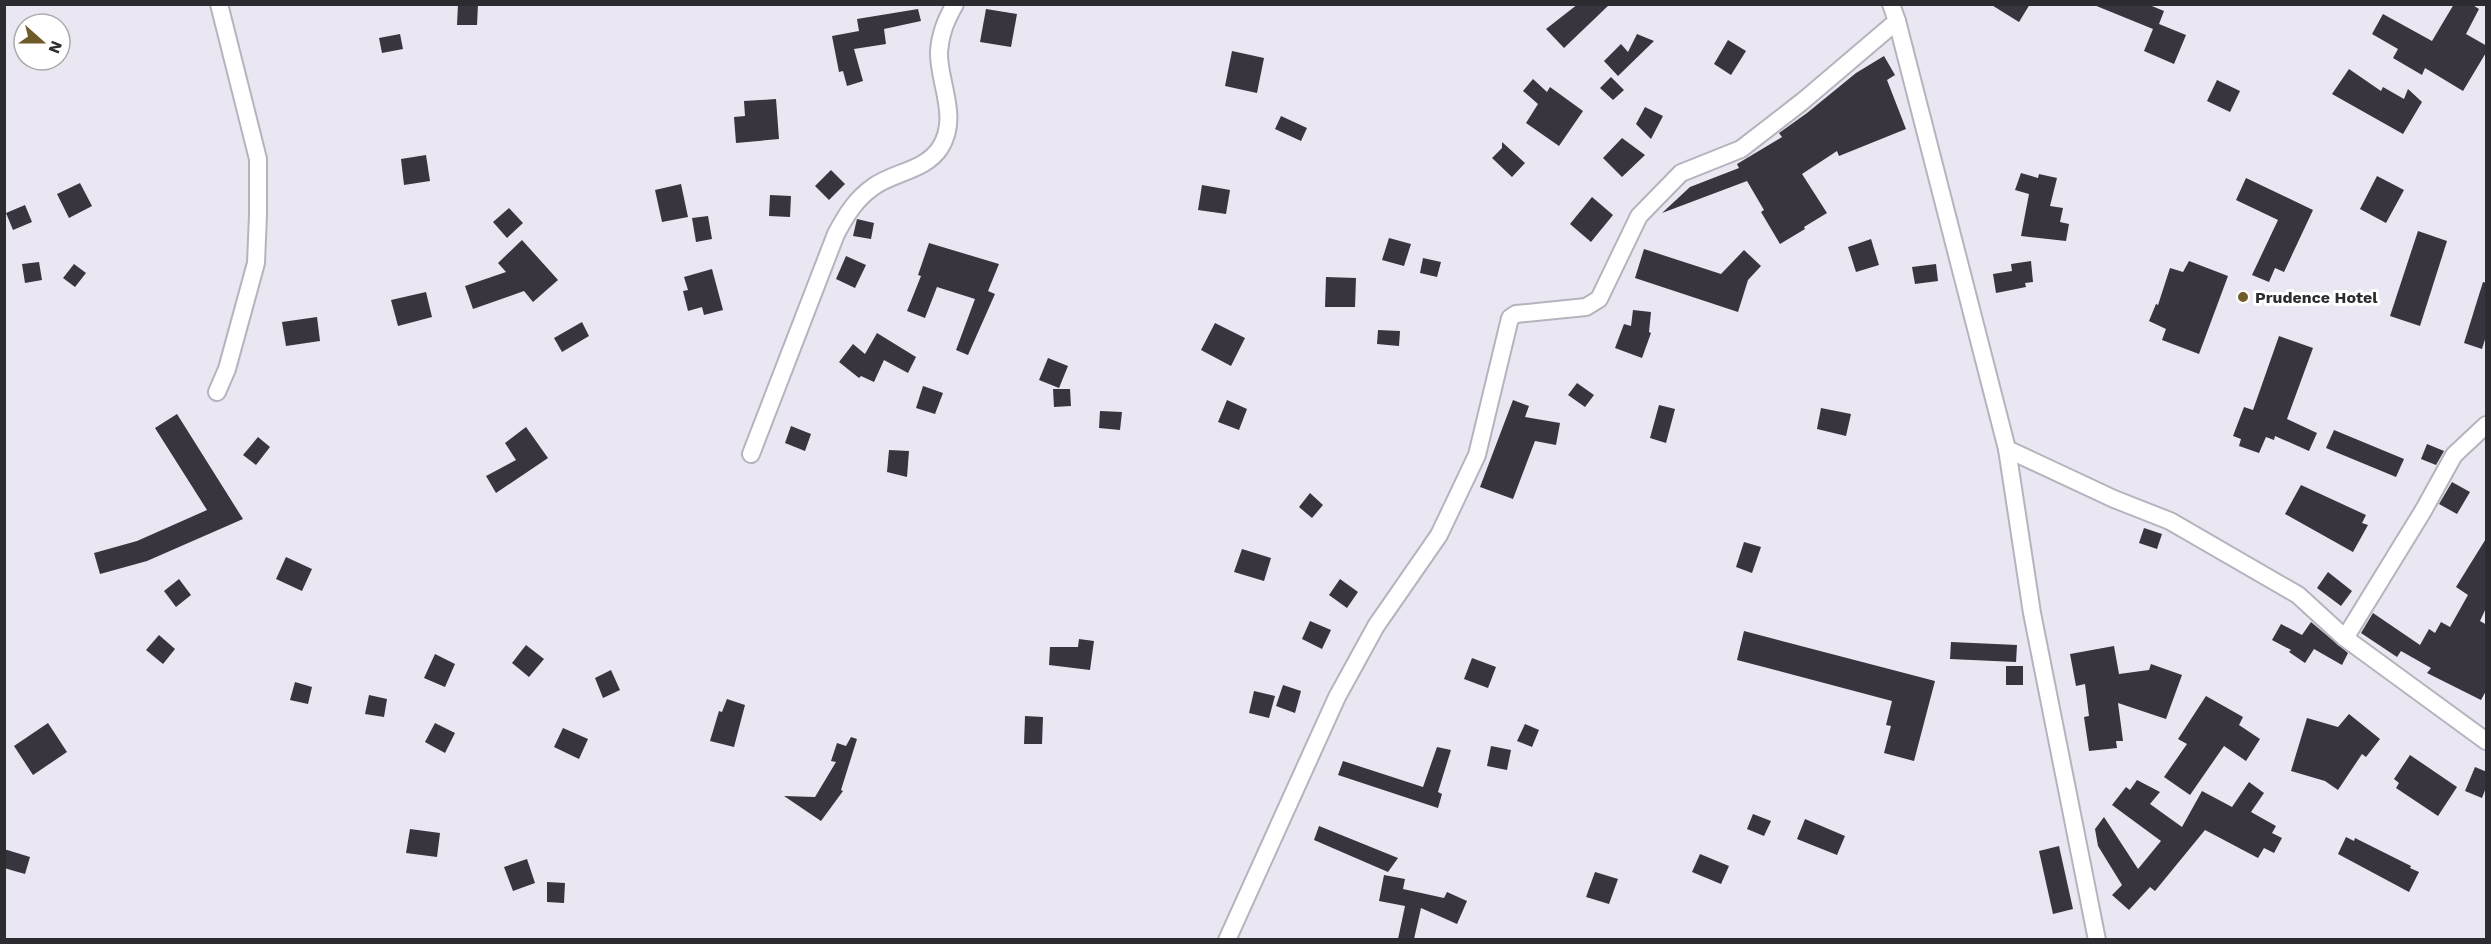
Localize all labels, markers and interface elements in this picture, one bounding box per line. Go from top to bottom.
north arrow [12,12,72,72]
text: N [45,38,67,56]
place label: Prudence Hotel [2255,288,2378,307]
marker: Prudence Hotel [2236,290,2250,304]

